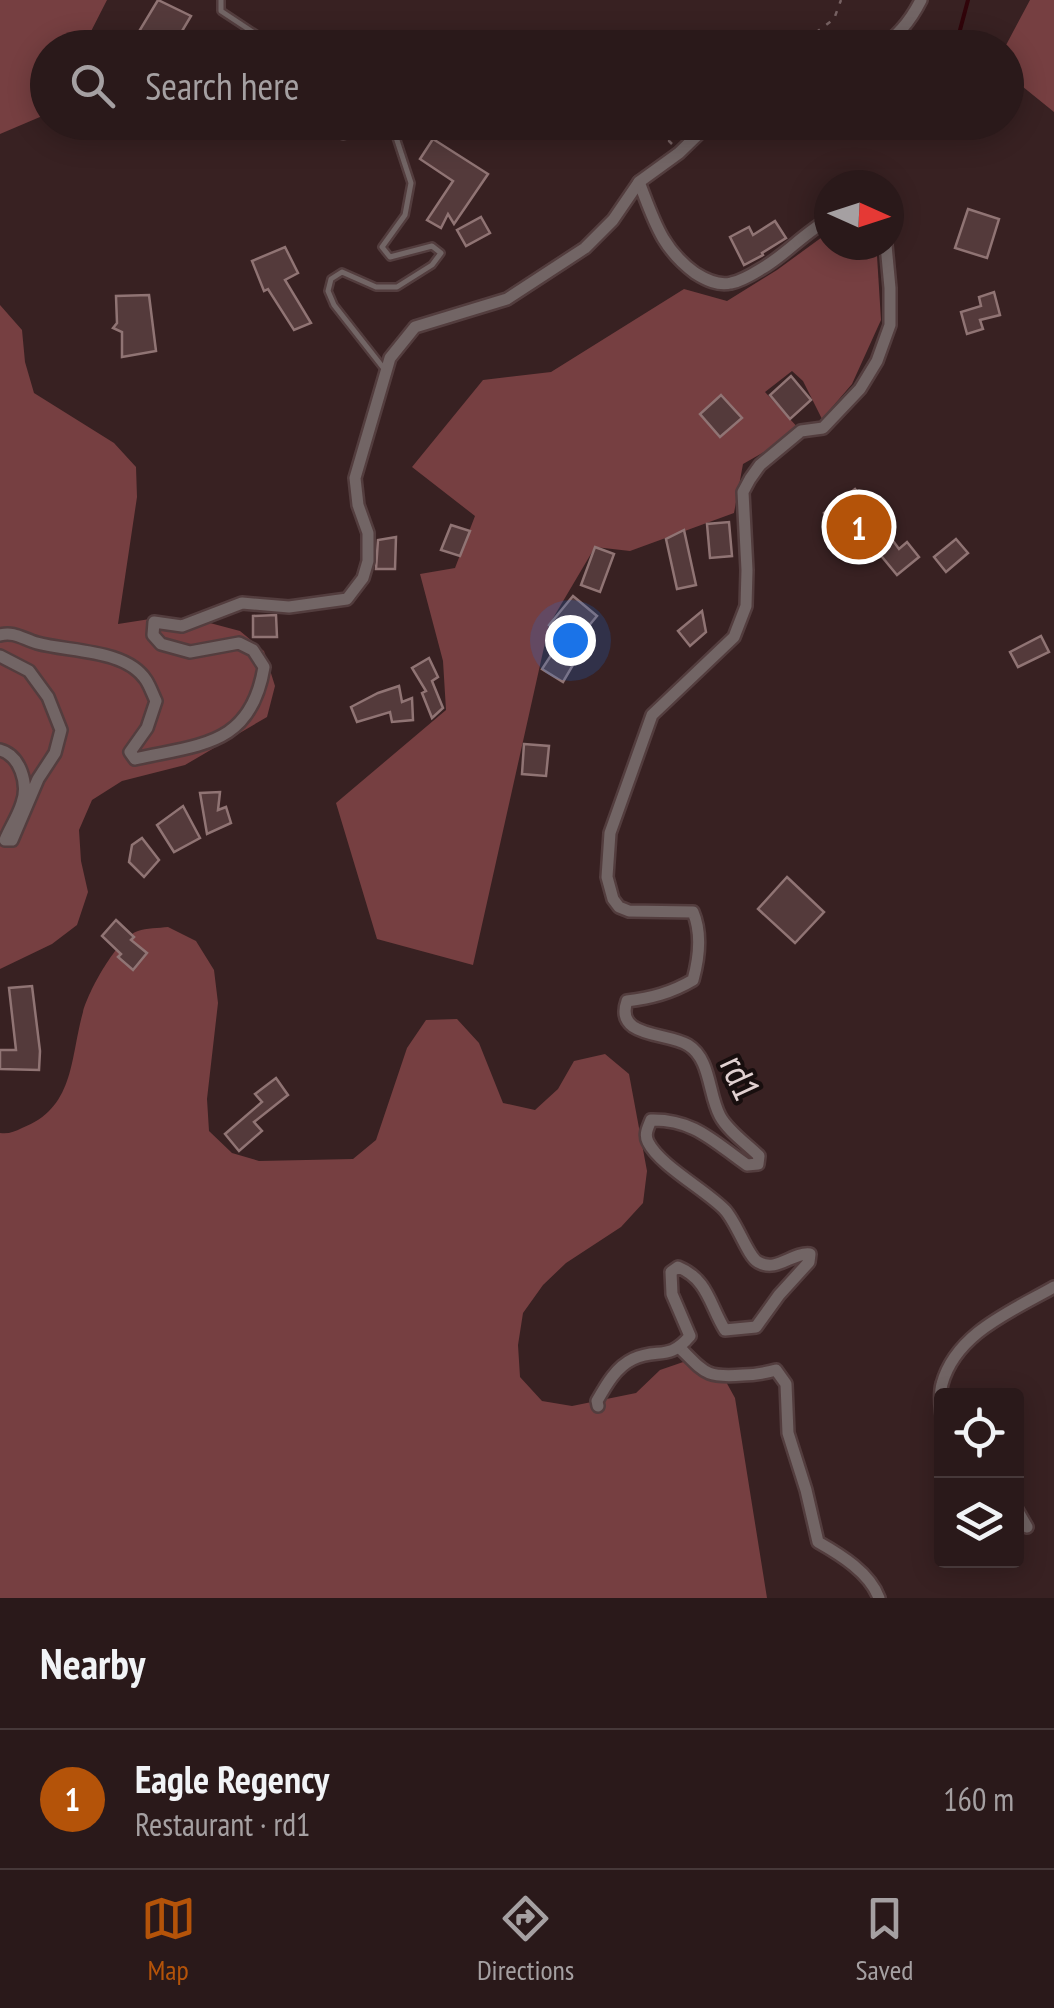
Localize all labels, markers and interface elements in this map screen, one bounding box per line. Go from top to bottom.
search box [30,30,1024,140]
icon: search [65,58,120,113]
text: Search here [145,61,299,110]
north arrow [814,170,904,260]
pin: 1 [826,490,892,564]
your location [545,615,596,666]
street label: rd1 [710,1047,773,1108]
map controls [934,1388,1024,1568]
button: locate [934,1388,1024,1478]
button: layers [934,1478,1024,1568]
text: Nearby [40,1636,145,1691]
text: Eagle Regency [135,1754,329,1803]
text: 1 [65,1778,80,1820]
text: 160 m [943,1778,1014,1820]
text: Restaurant · rd1 [135,1803,310,1845]
tab: Map [141,1891,196,1988]
tab: Directions [477,1891,574,1988]
tab: Saved [856,1891,913,1988]

